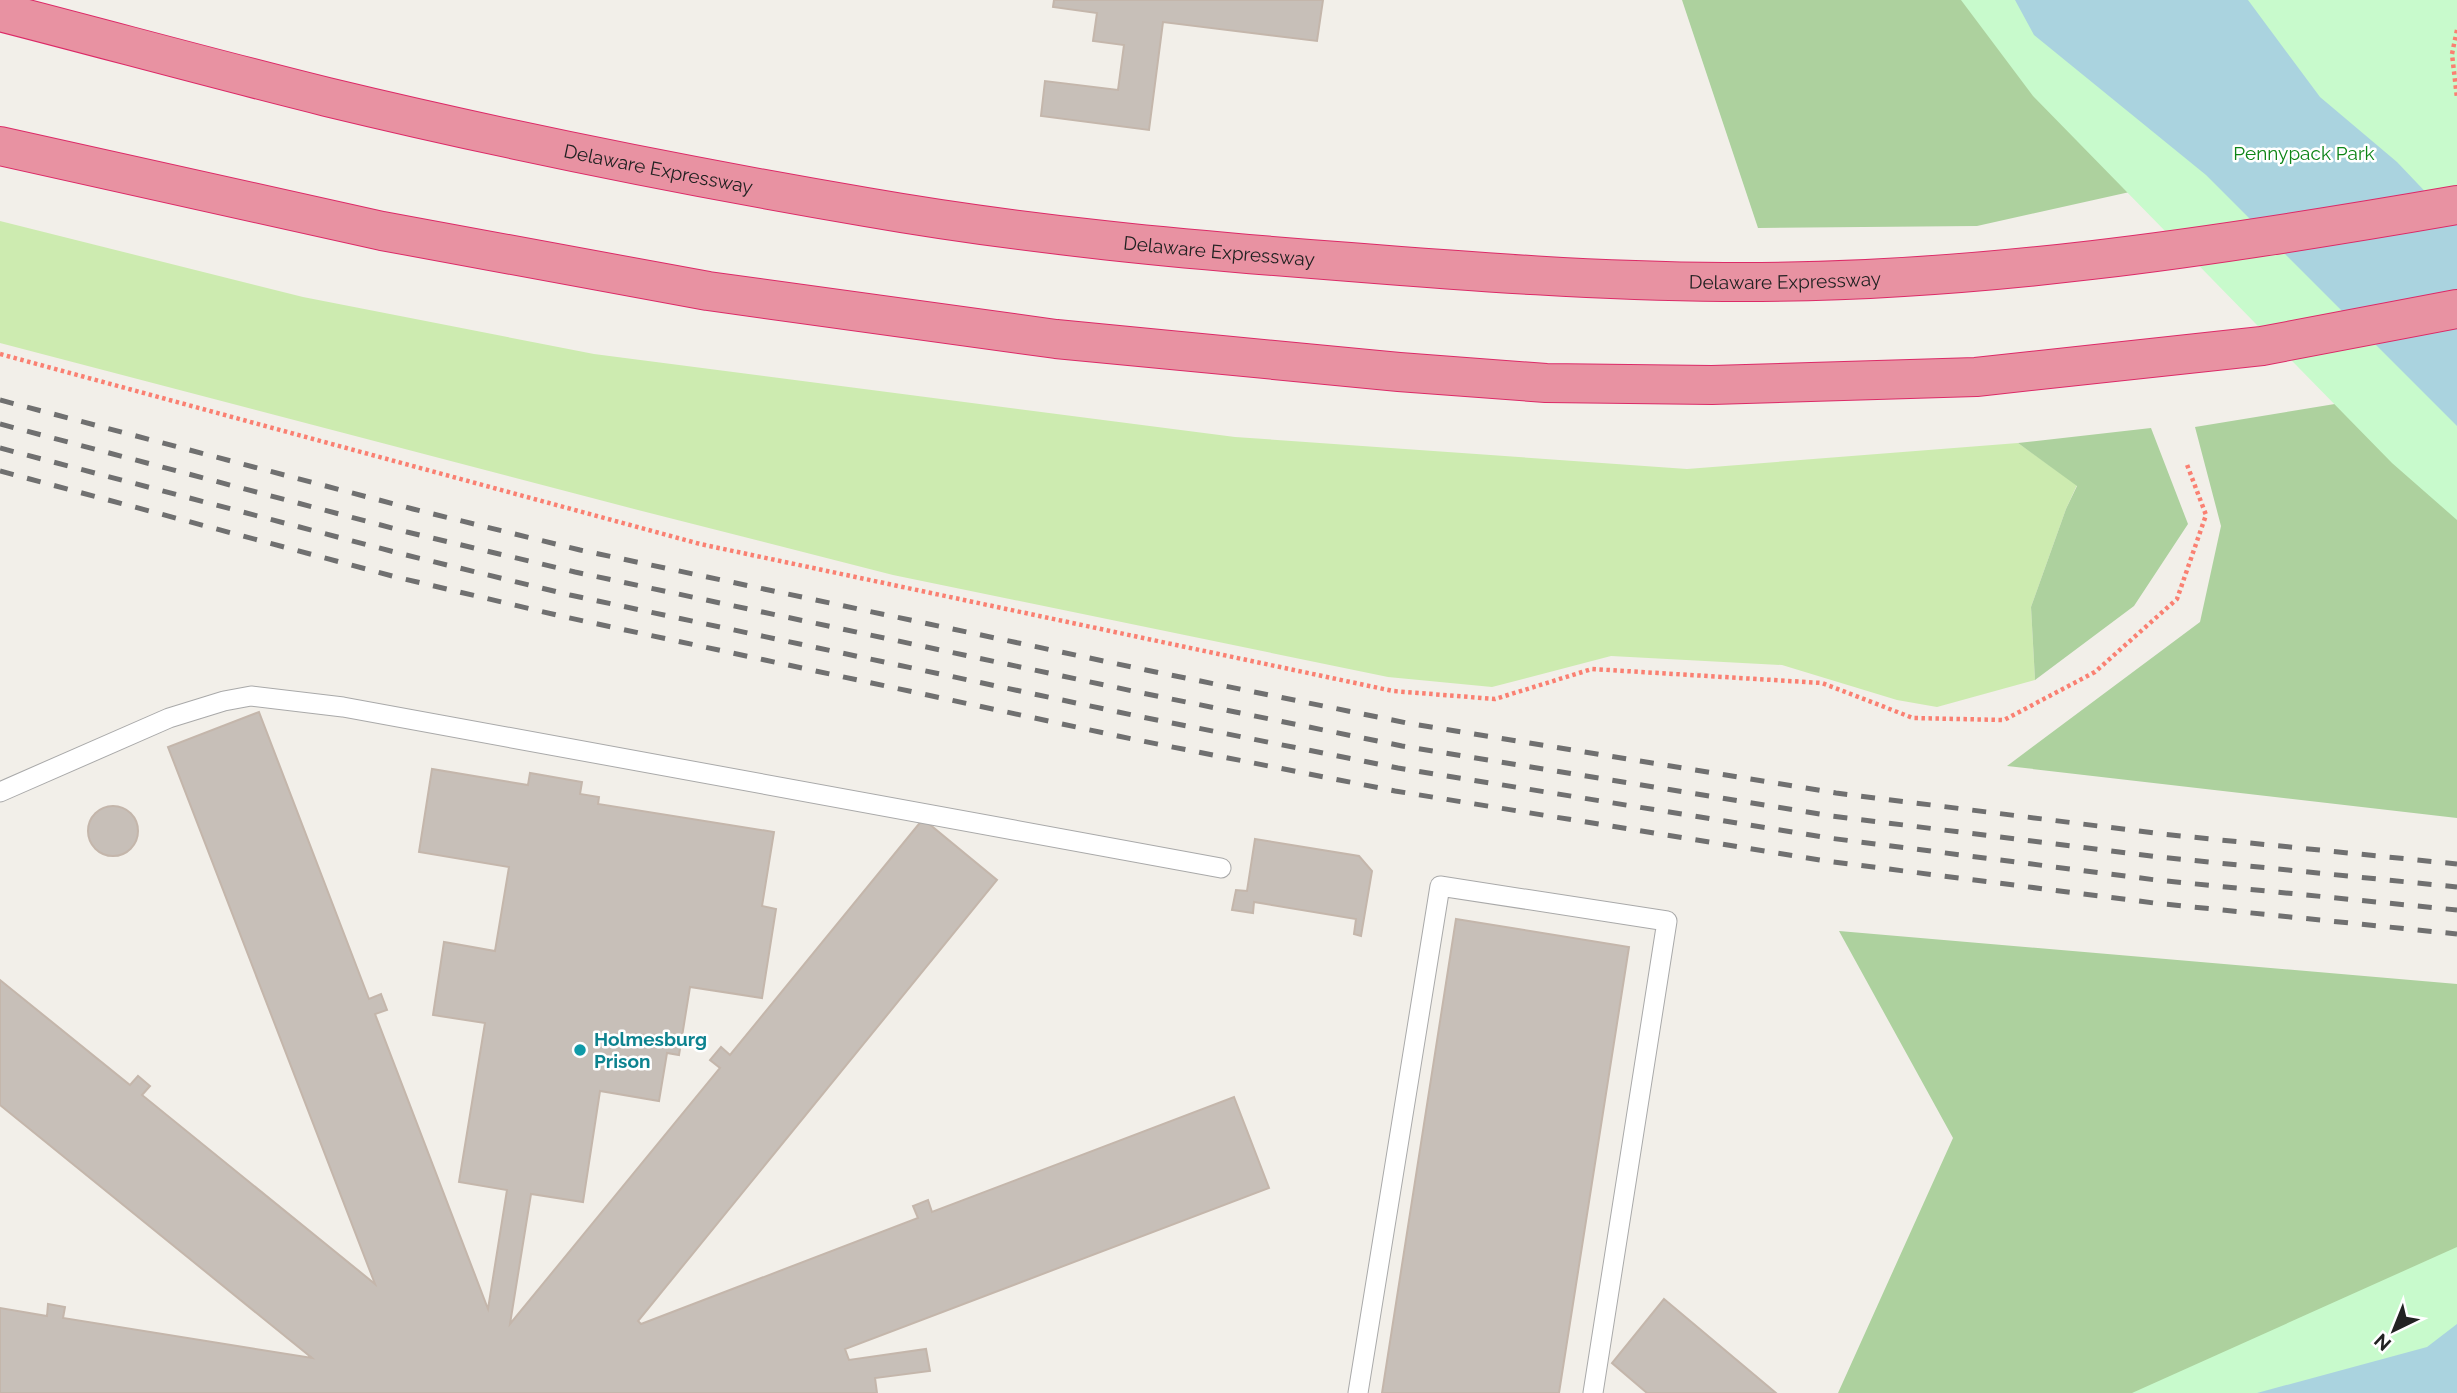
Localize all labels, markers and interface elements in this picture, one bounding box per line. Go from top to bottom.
street label: Delaware Expressway [562,139,755,198]
park label: Pennypack Park [2233,142,2375,164]
street label: Delaware Expressway [1122,231,1316,270]
street label: Delaware Expressway [1689,267,1882,293]
place label: Holmesburg Prison [594,1028,707,1072]
marker: Holmesburg Prison [572,1042,588,1058]
north arrow [2359,1295,2429,1365]
text: N [2370,1329,2395,1355]

